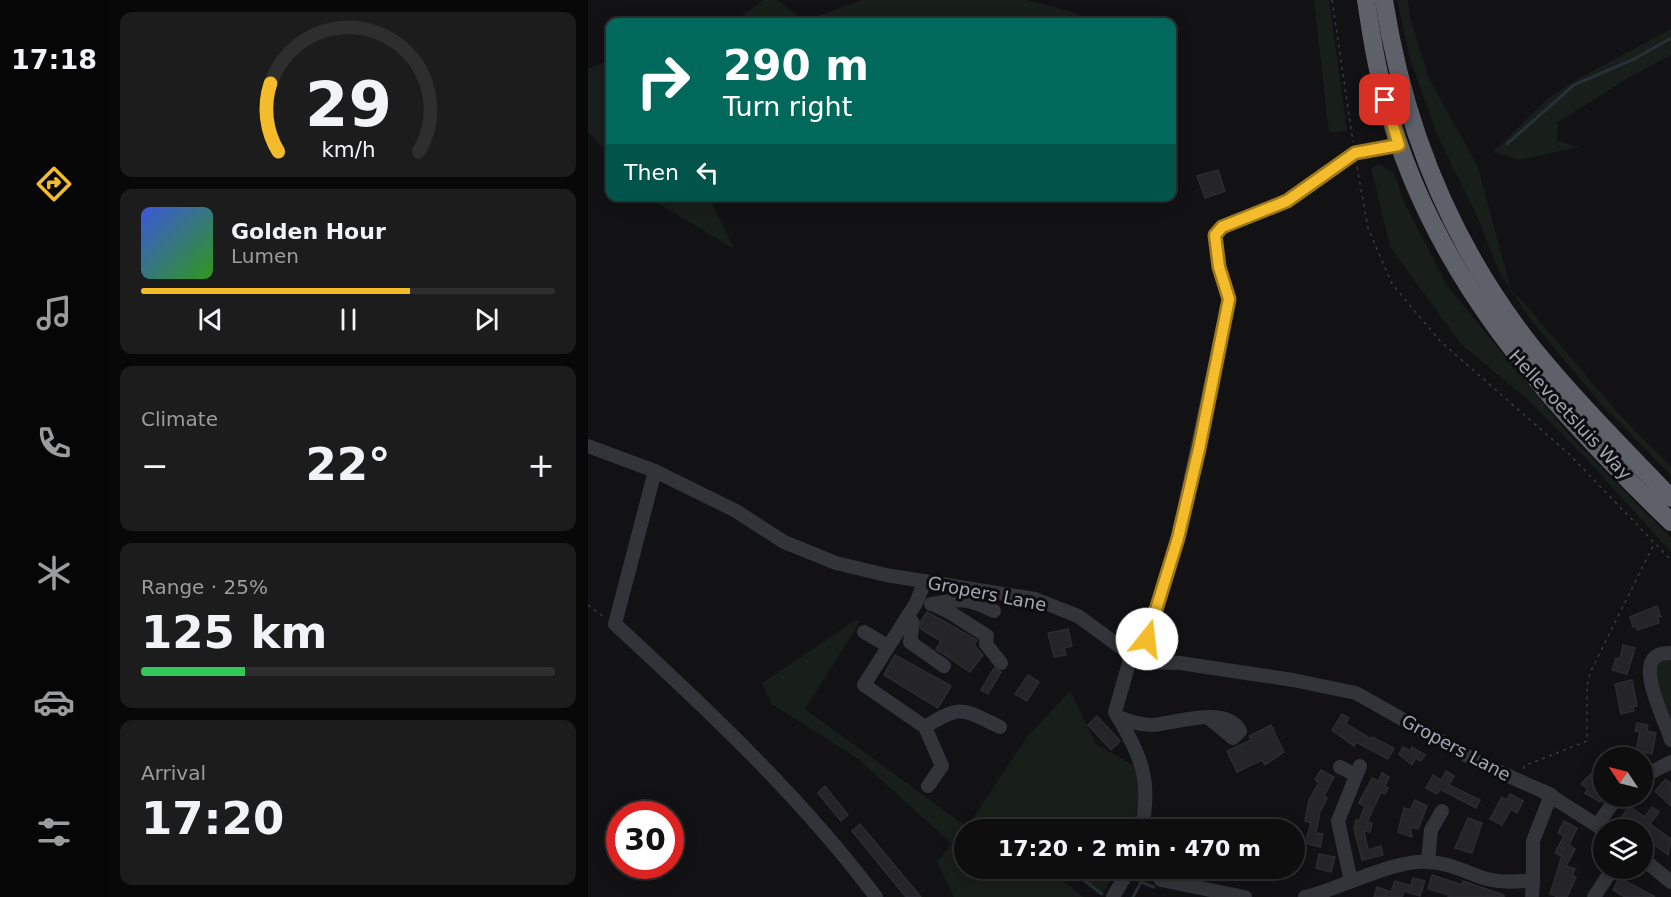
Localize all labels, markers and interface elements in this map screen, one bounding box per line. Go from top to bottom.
text: 290 m [723,41,869,90]
icon: right [624,42,702,120]
text: 17:18 [11,44,97,75]
text: 29 [305,68,391,141]
pin [1359,74,1410,125]
icon: arrive [1368,83,1401,116]
text: Turn right [723,91,852,122]
text: km/h [321,137,375,162]
icon: left [691,156,724,189]
text: Then [624,160,679,185]
icon: directions [33,163,75,205]
text: Golden Hour [231,219,386,244]
text: Lumen [231,244,299,268]
icon: music [33,292,75,334]
icon: previous [194,303,227,336]
icon: pause [332,303,365,336]
icon: next [470,303,503,336]
street label: Hellevoetsluis Way [1505,345,1636,484]
text: Climate [141,407,218,431]
icon: phone [33,422,75,464]
text: 22° [305,438,391,491]
text: − [141,446,169,485]
text: + [527,446,555,485]
icon: climate [33,552,75,594]
street label: Gropers Lane [926,572,1048,615]
text: Range · 25% [141,575,268,599]
text: 125 km [141,606,327,659]
position arrow [1115,607,1179,671]
icon: car [33,681,75,723]
street label: Gropers Lane [1398,710,1514,785]
north arrow [1593,747,1653,807]
map controls [1593,747,1653,879]
text: Arrival [141,761,206,785]
text: 17:20 [141,792,284,845]
speed limit sign: 30 [606,801,684,879]
icon: filters [33,811,75,853]
button: layers [1593,819,1653,879]
text: 17:20 · 2 min · 470 m [998,836,1261,861]

